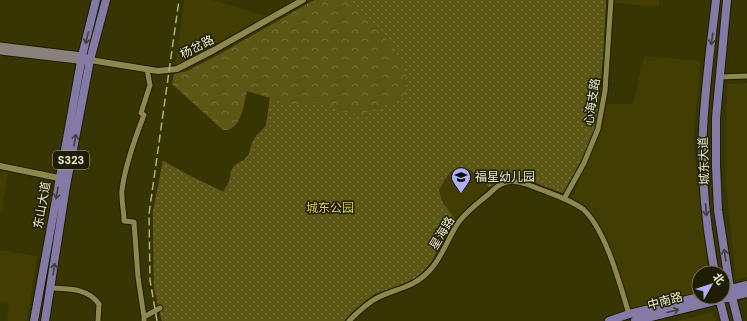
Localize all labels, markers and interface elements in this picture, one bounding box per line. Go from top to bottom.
one-way arrow [82,31,90,44]
street label: 杨岔路 [177,32,217,62]
one-way arrow [708,32,716,45]
street label: 心海支路 [580,77,604,127]
one-way arrow [71,134,79,147]
street label: 城东大道 [695,137,713,185]
road number: S323 [53,151,89,169]
school or university icon: 福星幼儿园 [450,166,472,194]
place label: 福星幼儿园 [475,169,535,185]
street label: 东山大道 [30,180,54,230]
one-way arrow [53,186,61,199]
park label: 城东公园 [306,200,354,216]
one-way arrow [702,203,709,216]
street label: 星海路 [426,213,458,253]
one-way arrow [721,249,729,262]
one-way arrow [50,263,58,276]
north arrow [691,265,731,305]
text: 北 [710,270,728,287]
street label: 中南路 [646,289,684,313]
one-way arrow [666,307,679,314]

